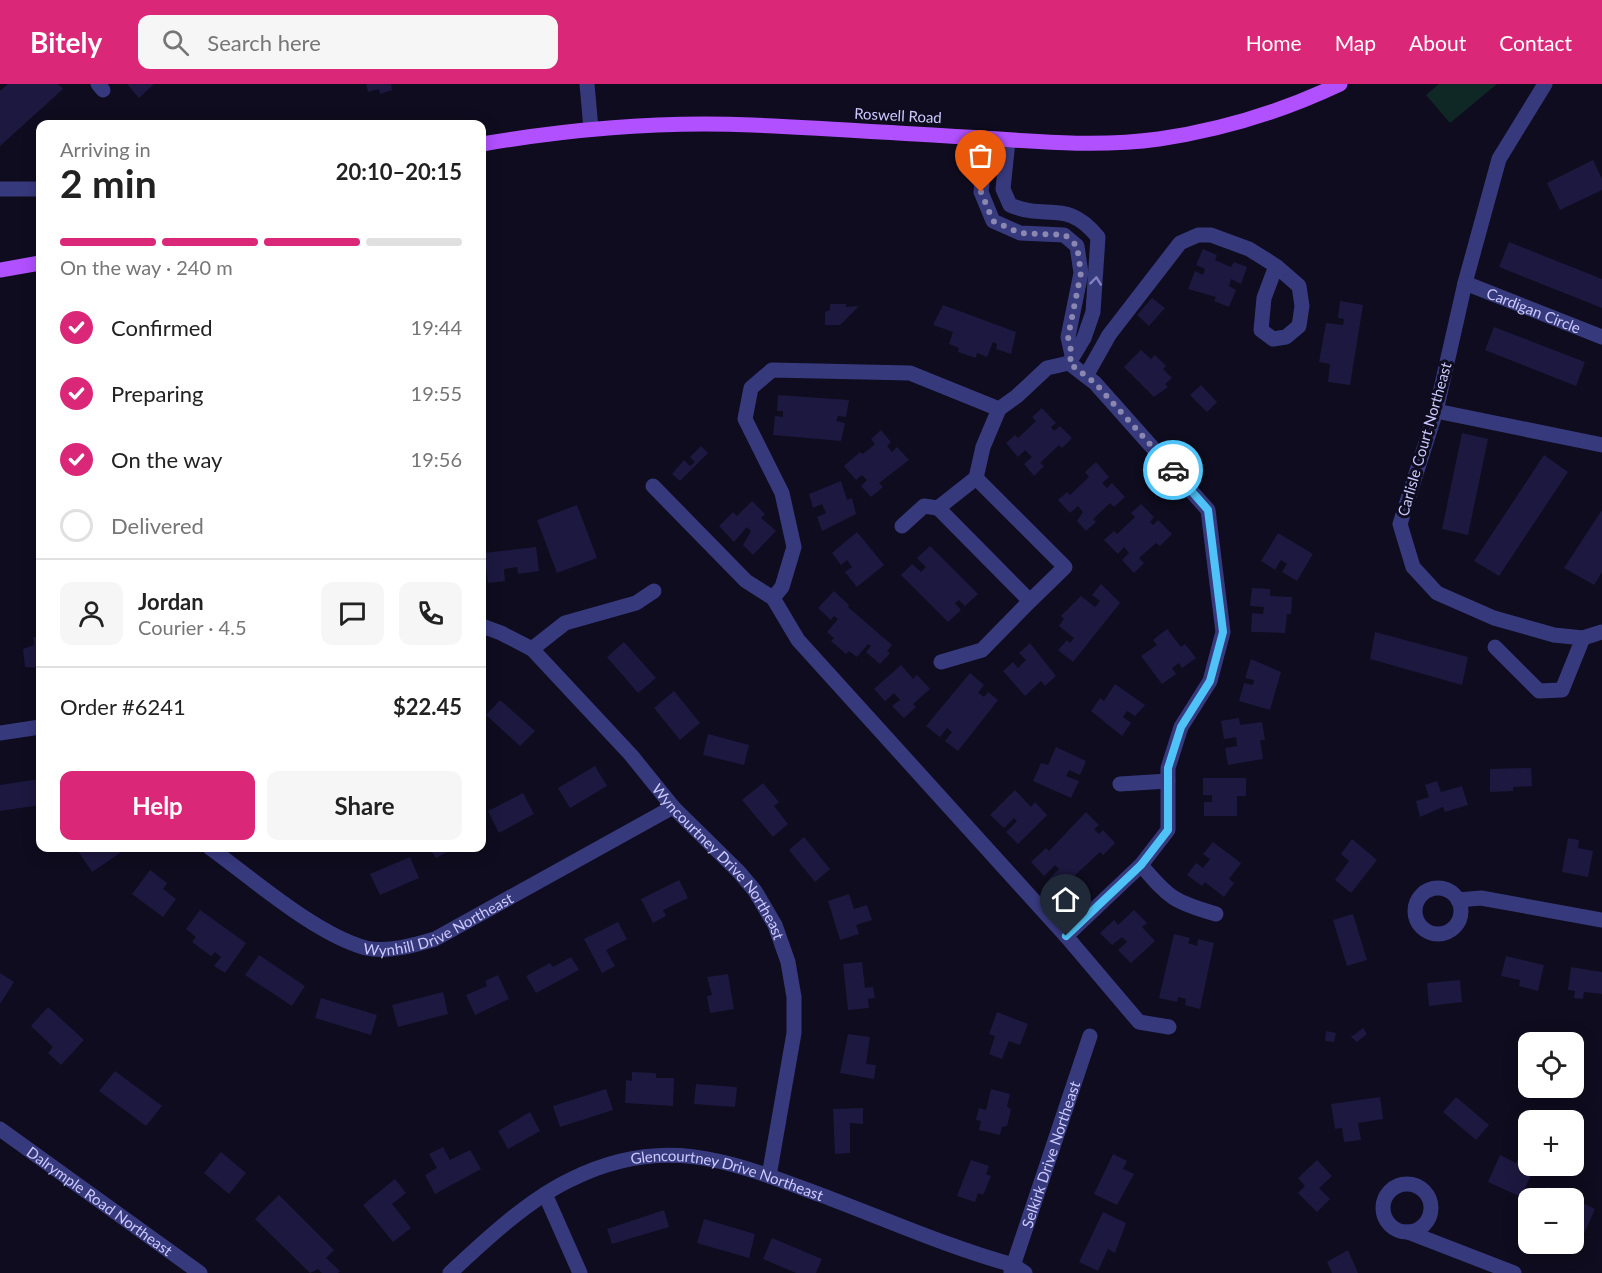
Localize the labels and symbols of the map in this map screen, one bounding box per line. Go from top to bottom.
street label: Roswell Road [854,104,942,126]
pin [955,130,1006,192]
one-way arrow [1089,277,1102,286]
street label: Cardigan Circle [1484,283,1584,337]
street label: Carlisle Court Northeast [1393,359,1455,518]
courier [1143,440,1203,500]
street label: Wyncourtney Drive Northeast [649,780,789,942]
pin [1040,874,1091,936]
street label: Wynhill Drive Northeast [362,888,516,959]
street label: Selkirk Drive Northeast [1017,1078,1083,1230]
street label: Dalrymple Road Northeast [24,1142,177,1260]
street label: Glencourtney Drive Northeast [629,1146,827,1204]

